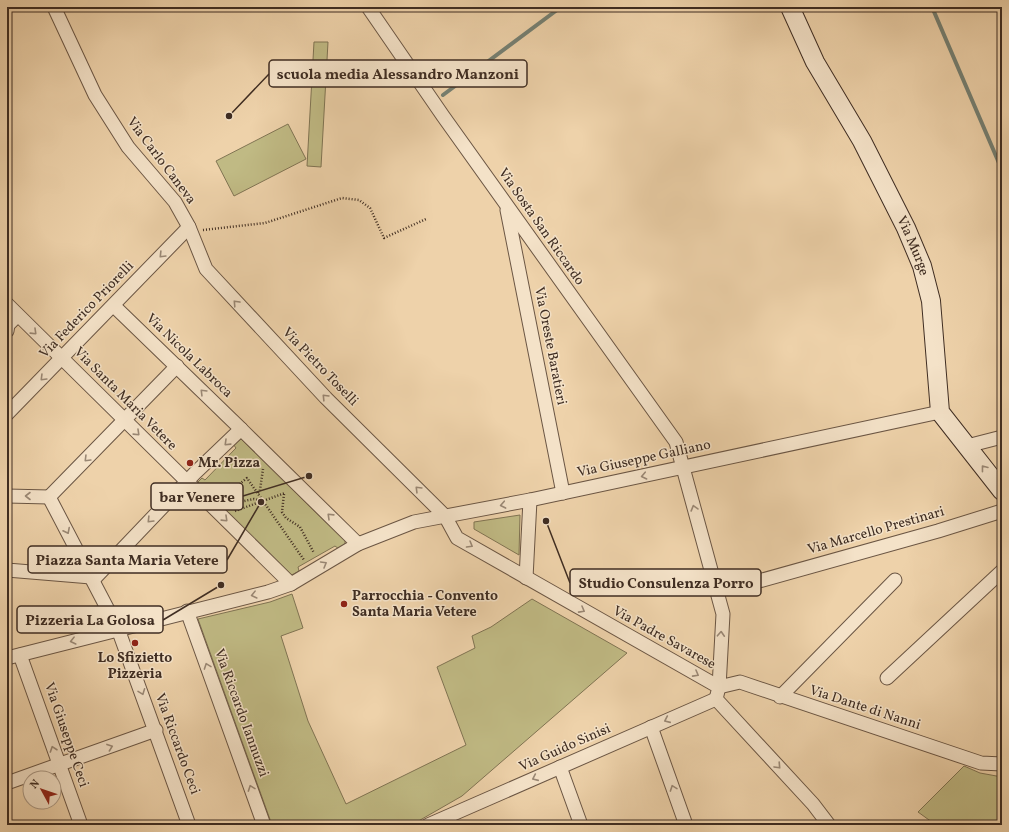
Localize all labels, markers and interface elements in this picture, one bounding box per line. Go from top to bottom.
callout: scuola media Alessandro Manzoni [269,60,527,87]
text: scuola media Alessandro Manzoni [277,65,519,86]
street label: Via Carlo Caneva [122,113,200,209]
street label: Via Sosta San Riccardo [493,165,589,289]
street label: Via Murge [892,213,934,278]
one-way arrow [160,250,167,258]
street label: Via Federico Priorelli [36,257,138,363]
street label: Via Oreste Baratieri [529,285,571,407]
one-way arrow [234,300,241,307]
street label: Via Nicola Labroca [141,310,237,402]
street label: Via Pietro Toselli [278,324,362,410]
one-way arrow [29,327,37,335]
street label: Via Santa Maria Vetere [69,343,181,455]
one-way arrow [40,374,48,381]
one-way arrow [200,389,208,397]
one-way arrow [323,394,330,402]
one-way arrow [132,428,140,436]
street label: Via Giuseppe Galliano [576,436,712,482]
one-way arrow [224,438,232,446]
one-way arrow [84,454,92,462]
place label: Mr. Pizza [198,454,260,473]
marker: Mr. Pizza [185,458,195,468]
one-way arrow [982,466,989,473]
one-way arrow [641,471,647,480]
callout: bar Venere [151,483,243,510]
one-way arrow [415,486,423,494]
text: bar Venere [159,488,235,509]
one-way arrow [25,492,31,500]
one-way arrow [500,501,506,509]
street label: Via Marcello Prestinari [805,502,947,560]
one-way arrow [690,504,698,511]
one-way arrow [220,514,228,522]
one-way arrow [327,514,335,521]
one-way arrow [148,515,155,523]
one-way arrow [62,527,70,534]
one-way arrow [466,541,473,548]
callout: Piazza Santa Maria Vetere [28,546,227,573]
text: Piazza Santa Maria Vetere [35,551,219,572]
one-way arrow [320,561,327,568]
callout: Studio Consulenza Porro [570,569,761,596]
text: Studio Consulenza Porro [578,574,754,595]
place label: Parrocchia - Convento Santa Maria Vetere [352,587,498,622]
one-way arrow [250,590,257,599]
marker: Parrocchia - Convento Santa Maria Vetere [339,599,349,609]
street label: Via Padre Savarese [609,602,719,674]
one-way arrow [578,605,585,613]
callout: Pizzeria La Golosa [17,606,163,633]
text: Pizzeria La Golosa [25,611,155,632]
one-way arrow [717,631,726,637]
one-way arrow [70,636,77,645]
marker: Lo Sfizietto Pizzeria [130,638,140,648]
street label: Via Riccardo Iannuzzi [209,646,273,780]
place label: Lo Sfizietto Pizzeria [98,649,172,684]
one-way arrow [203,663,212,670]
one-way arrow [692,669,699,676]
street label: Via Giuseppe Ceci [39,680,93,790]
street label: Via Dante di Nanni [807,681,923,735]
one-way arrow [137,689,145,696]
street label: Via Riccardo Ceci [150,691,204,797]
one-way arrow [664,715,671,723]
street label: Via Guido Sinisi [516,719,614,777]
one-way arrow [106,743,113,752]
one-way arrow [50,745,58,752]
one-way arrow [773,761,780,768]
north arrow [22,770,62,810]
one-way arrow [532,773,540,781]
text: N [27,777,44,792]
one-way arrow [247,785,256,792]
one-way arrow [669,785,678,792]

